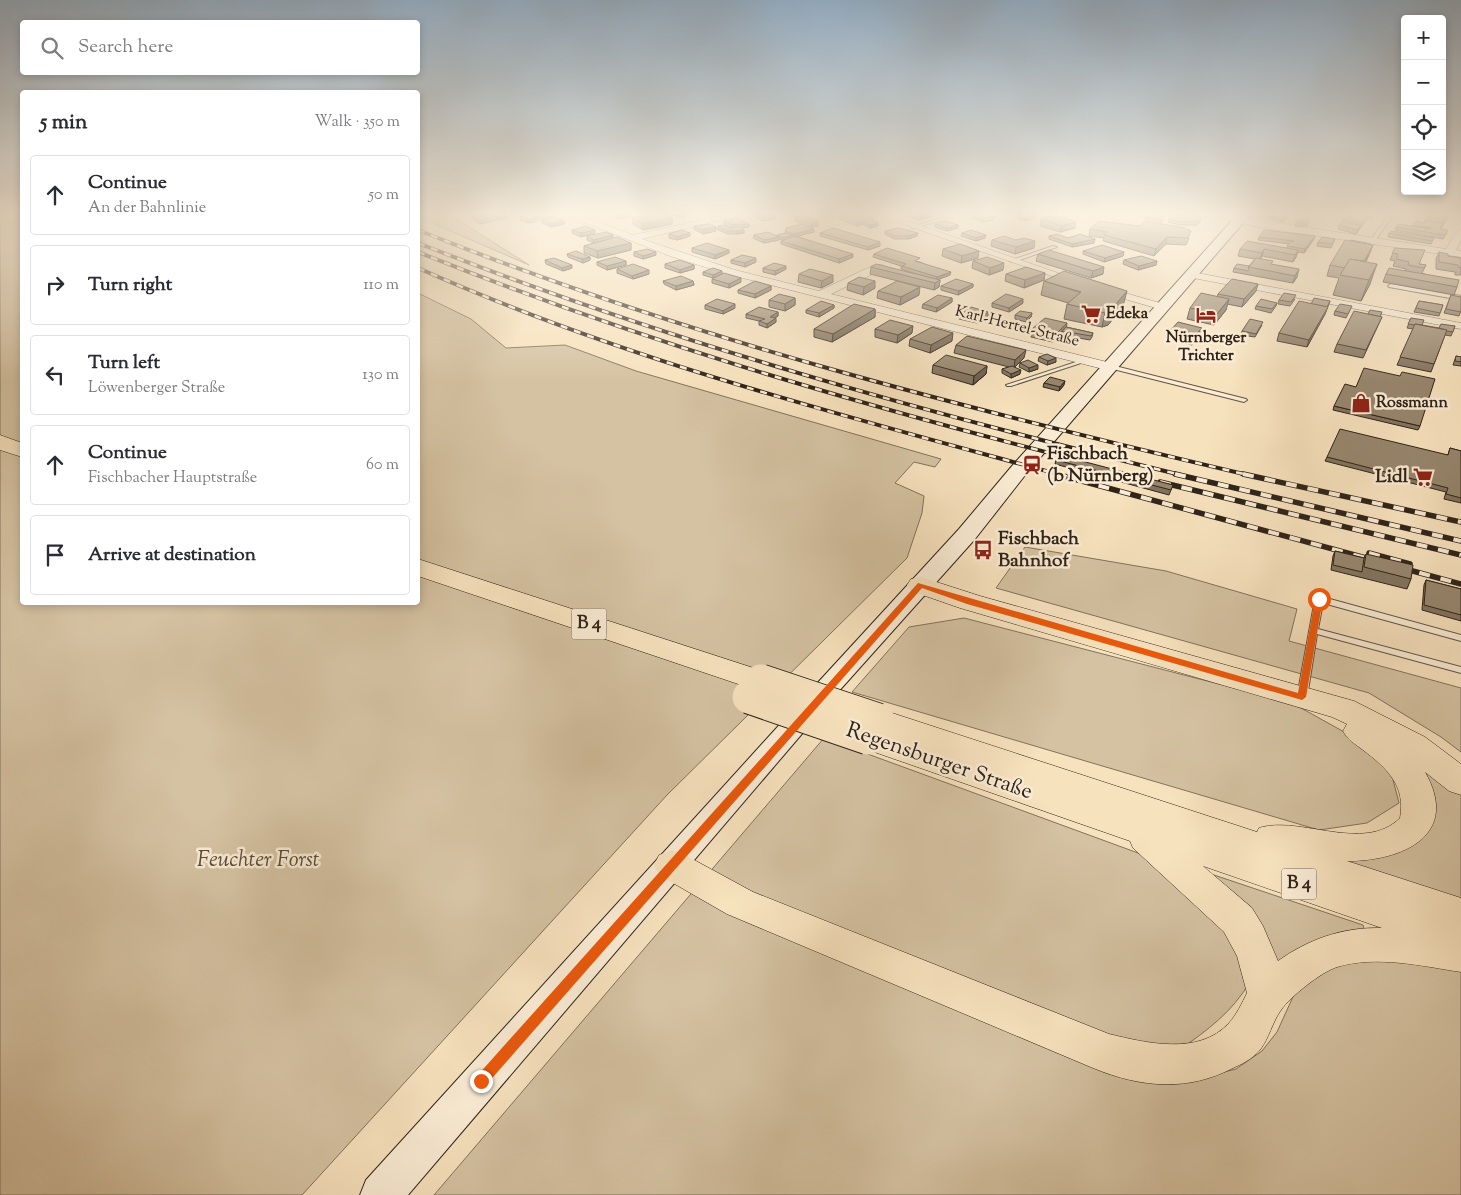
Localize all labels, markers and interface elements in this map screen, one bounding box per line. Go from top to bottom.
map controls [1401,15,1446,195]
button: + [1401,15,1446,60]
search box [20,20,420,75]
icon: search [38,34,66,62]
text: Search here [78,34,173,61]
button: − [1401,60,1446,105]
button: locate [1401,105,1446,150]
text: 5 min [40,108,87,138]
text: Walk · 350 m [315,111,400,134]
button: layers [1401,150,1446,195]
text: Continue [88,170,167,197]
icon: ahead [41,181,69,209]
text: 50 m [368,184,399,207]
text: An der Bahnlinie [88,197,206,220]
icon: right [41,271,69,299]
text: Turn right [88,272,172,299]
text: 110 m [363,274,399,297]
street label: Karl-Hertel-Straße [952,300,1082,354]
supermarket icon: Edeka [1080,303,1102,325]
place label: Edeka [1106,303,1149,326]
hotel icon: Nürnberger Trichter [1195,304,1217,326]
place label: Nürnberger Trichter [1166,327,1247,368]
text: Turn left [88,350,160,377]
icon: left [41,361,69,389]
text: 130 m [362,364,399,387]
text: Löwenberger Straße [88,377,225,400]
shop icon: Rossmann [1350,392,1372,414]
place label: Rossmann [1376,392,1448,415]
text: Continue [88,440,167,467]
place label: Fischbach (b Nürnberg) [1047,441,1153,490]
icon: ahead [41,451,69,479]
text: 60 m [366,454,399,477]
station icon: Fischbach (b Nürnberg) [1021,454,1043,476]
place label: Lidl [1375,464,1409,491]
supermarket icon: Lidl [1412,466,1434,488]
text: Fischbacher Hauptstraße [88,467,257,490]
place label: Fischbach Bahnhof [998,526,1080,575]
bus stop icon: Fischbach Bahnhof [972,539,994,561]
icon: arrive [41,541,69,569]
text: Arrive at destination [88,542,256,569]
route start [1308,588,1331,611]
road number: B 4 [572,608,606,640]
street label: Regensburger Straße [841,715,1037,809]
park label: Feuchter Forst [197,845,320,877]
road number: B 4 [1282,869,1316,900]
route end [470,1070,493,1093]

